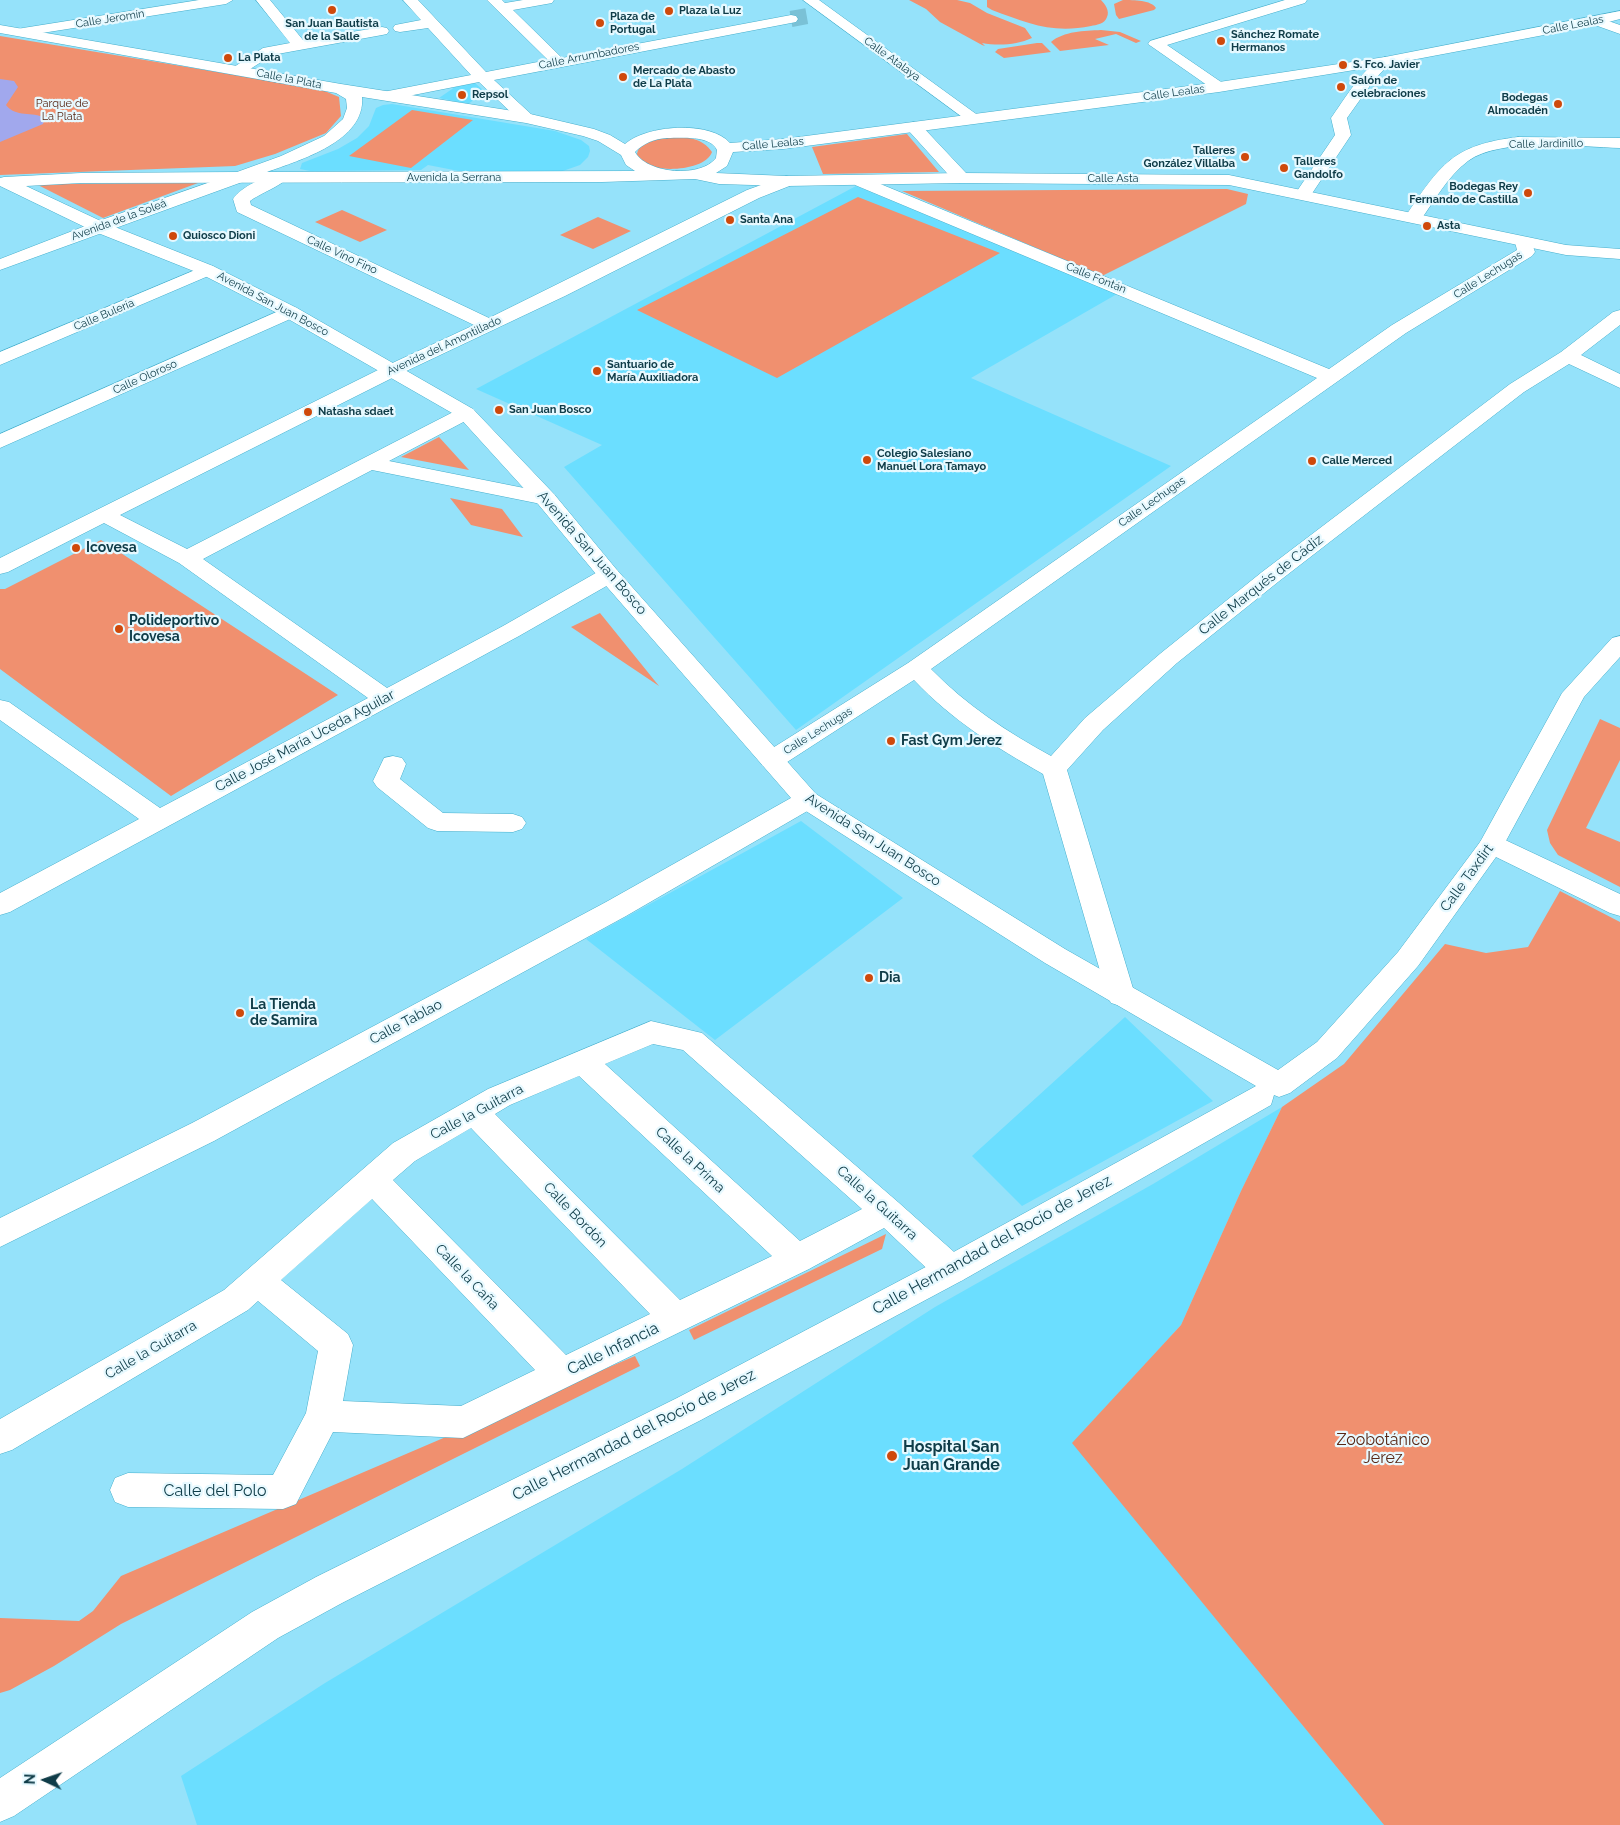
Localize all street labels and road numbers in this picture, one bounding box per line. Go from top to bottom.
street label: Calle Jeromín [75,7,145,31]
street label: Calle Lealas [1541,13,1605,37]
street label: Calle Atalaya [861,34,923,84]
street label: Calle Arrumbadores [538,40,640,72]
street label: Calle la Plata [255,66,323,92]
street label: Calle Lealas [1142,82,1206,104]
street label: Calle Lealas [742,135,804,153]
street label: Calle Jardinillo [1509,137,1583,151]
street label: Avenida la Serrana [407,171,501,185]
street label: Calle Asta [1087,172,1139,186]
street label: Avenida de la Soleá [70,197,168,243]
street label: Calle Vino Fino [305,233,379,277]
street label: Calle Lechugas [1451,249,1525,301]
street label: Calle Fontán [1064,260,1128,296]
street label: Avenida San Juan Bosco [215,269,331,339]
street label: Calle Bulería [72,296,136,334]
street label: Avenida del Amontillado [385,314,503,378]
street label: Calle Oloroso [111,357,179,397]
street label: Calle Lechugas [1116,474,1188,530]
street label: Avenida San Juan Bosco [534,488,650,618]
street label: Calle Marqués de Cádiz [1196,531,1326,639]
street label: Calle José María Uceda Aguilar [212,686,398,796]
street label: Calle Lechugas [781,705,855,757]
street label: Avenida San Juan Bosco [802,790,944,890]
street label: Calle Taxdirt [1437,841,1497,915]
street label: Calle Tablao [367,996,445,1048]
street label: Calle la Guitarra [428,1080,526,1144]
street label: Calle la Prima [652,1124,728,1196]
street label: Calle la Guitarra [833,1162,921,1244]
street label: Calle Hermandad del Rocío de Jerez [869,1171,1115,1319]
street label: Calle Bordón [540,1179,610,1251]
street label: Calle la Caña [432,1241,502,1313]
street label: Calle la Guitarra [102,1317,200,1383]
street label: Calle Infancia [564,1319,662,1379]
street label: Calle Hermandad del Rocío de Jerez [509,1365,759,1505]
street label: Calle del Polo [164,1481,266,1501]

